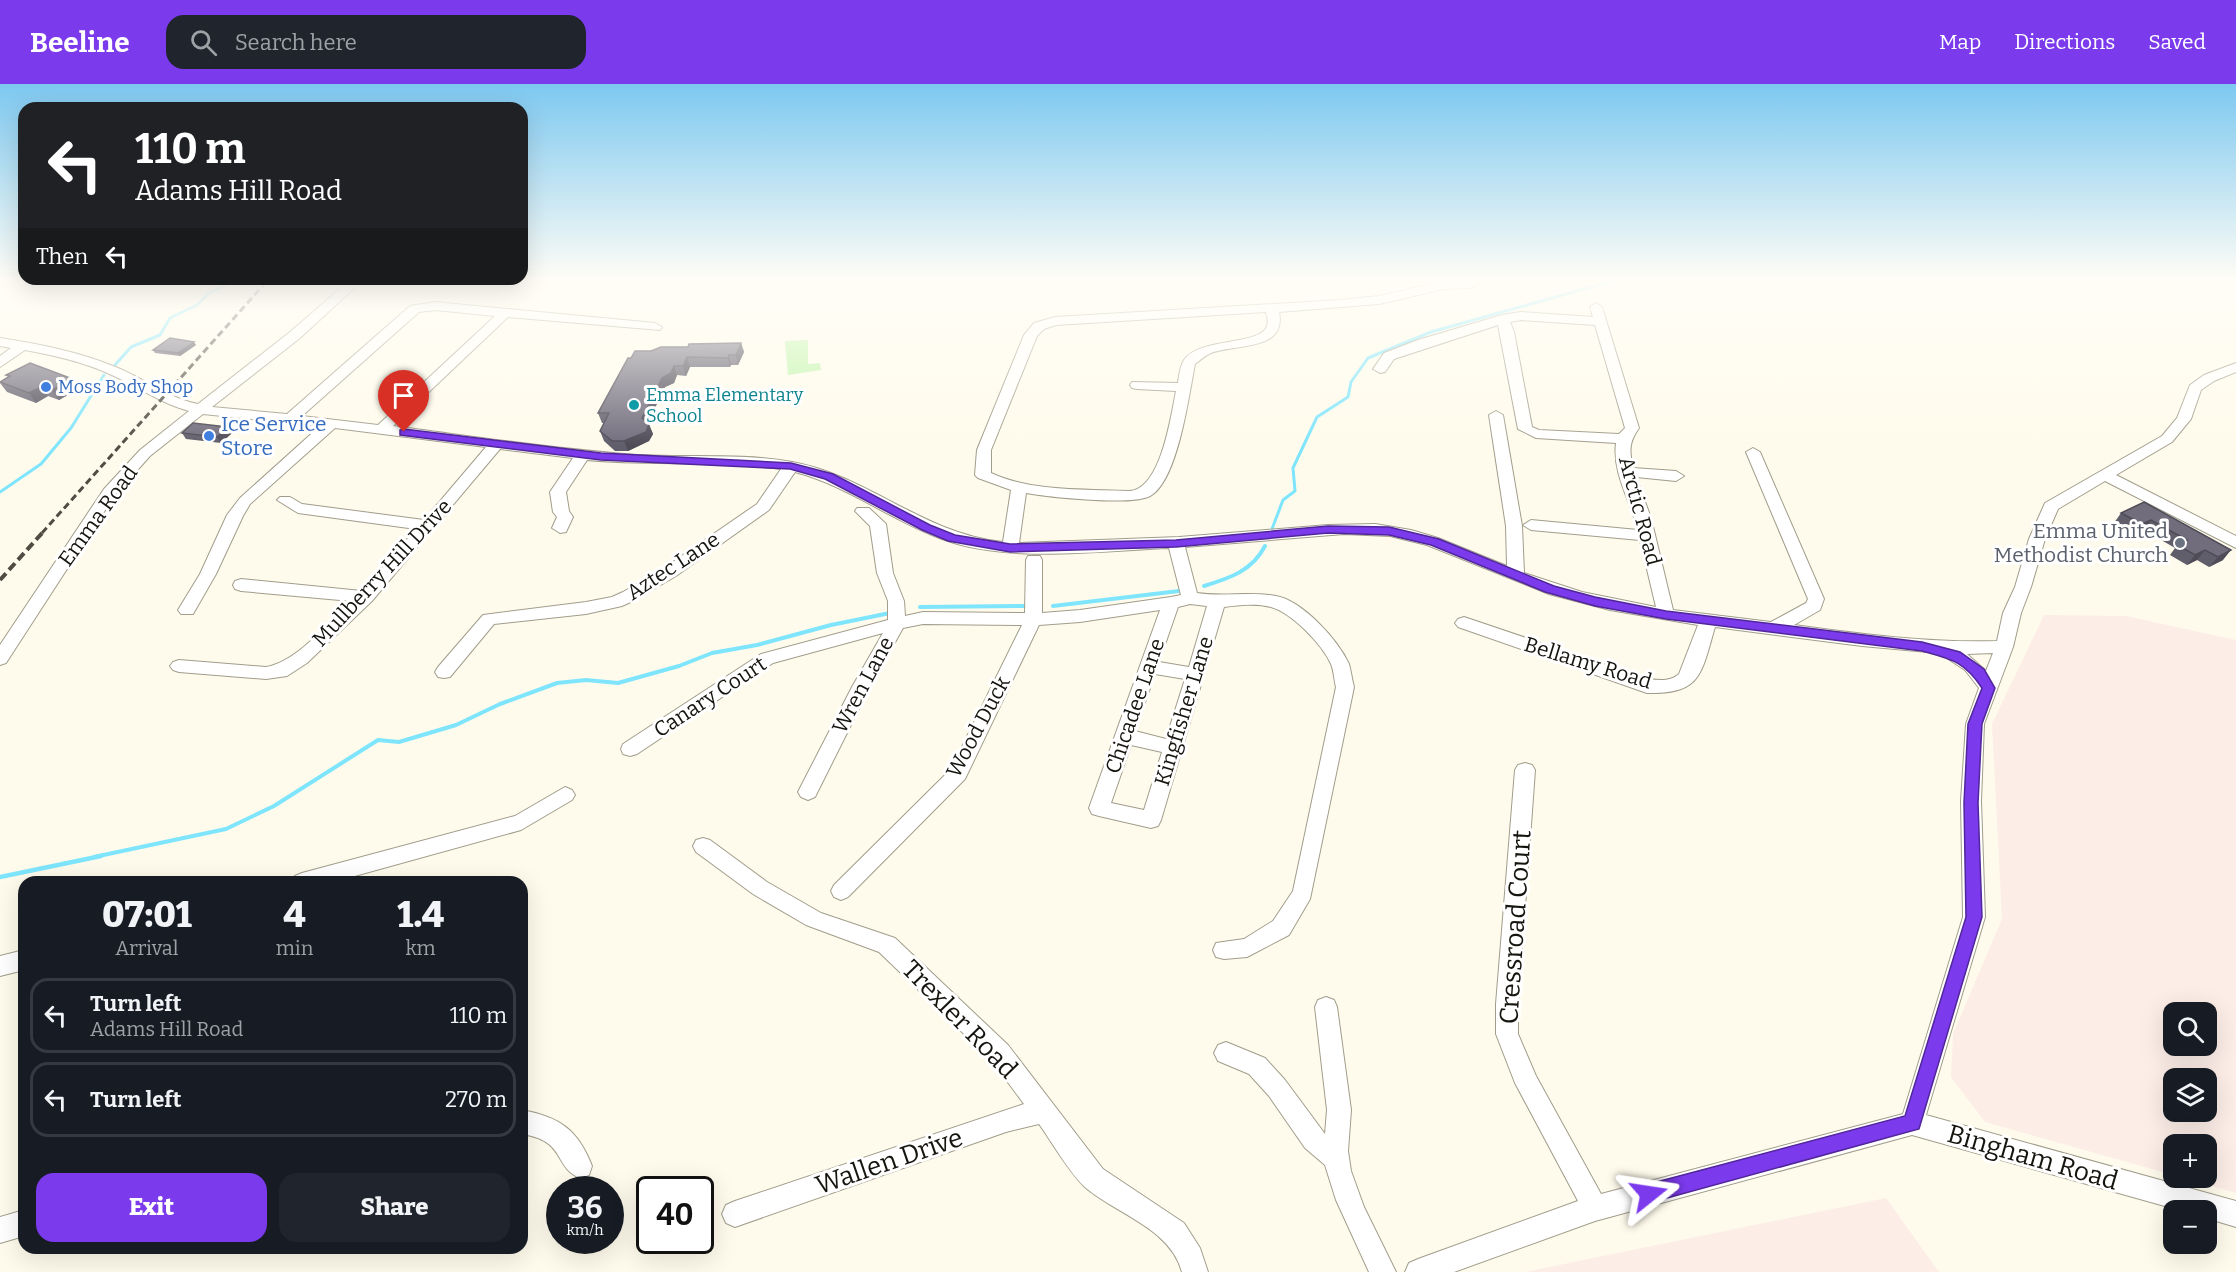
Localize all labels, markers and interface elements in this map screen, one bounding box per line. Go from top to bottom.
search box [166,15,586,69]
text: Beeline [30,26,130,59]
icon: search [187,26,220,59]
text: Search here [235,29,357,56]
text: Map [1939,29,1981,55]
text: Directions [2014,29,2115,55]
text: Saved [2148,29,2206,55]
text: 110 m [135,124,246,174]
icon: left [36,126,114,204]
text: Adams Hill Road [135,175,342,207]
icon: left [100,240,133,273]
text: Then [36,243,88,270]
pin [378,370,429,432]
place label: Moss Body Shop [58,376,193,398]
icon: arrive [387,379,420,412]
marker: Moss Body Shop [39,380,53,394]
place label: Emma Elementary School [646,384,804,427]
marker: Emma Elementary School [627,398,641,412]
place label: Ice Service Store [221,411,326,461]
marker: Ice Service Store [202,429,216,443]
street label: Arctic Road [1613,454,1667,568]
street label: Emma Road [53,461,143,571]
street label: Mullberry Hill Drive [307,494,457,652]
place label: Emma United Methodist Church [1994,518,2168,568]
street label: Aztec Lane [622,526,724,606]
marker: Emma United Methodist Church [2173,536,2187,550]
street label: Bellamy Road [1521,631,1655,695]
street label: Wren Lane [827,632,899,738]
street label: Kingfisher Lane [1149,633,1219,789]
street label: Chicadee Lane [1100,635,1170,777]
street label: Canary Court [649,651,772,743]
street label: Wood Duck [940,672,1016,782]
street label: Cressroad Court [1493,828,1538,1025]
text: 07:01 [102,893,192,937]
text: 4 [283,893,306,937]
text: 1.4 [397,893,444,937]
text: Arrival [115,936,179,960]
text: min [276,936,313,960]
text: km [406,936,436,960]
street label: Trexler Road [896,954,1024,1085]
text: Turn left [90,990,182,1017]
icon: left [39,999,72,1032]
text: 110 m [450,1002,507,1029]
map controls [2163,1002,2217,1254]
button: search [2163,1002,2217,1056]
text: Adams Hill Road [90,1017,243,1041]
button: layers [2163,1068,2217,1122]
icon: left [39,1083,72,1116]
text: Turn left [90,1086,182,1113]
text: 270 m [445,1086,507,1113]
street label: Bingham Road [1944,1118,2122,1197]
street label: Wallen Drive [812,1122,967,1201]
button: + [2163,1134,2217,1188]
position arrow [1617,1162,1681,1226]
button: Exit [36,1173,267,1242]
button: Share [279,1173,510,1242]
speed limit sign: 40 [636,1176,714,1254]
text: 36 [567,1190,603,1226]
button: − [2163,1200,2217,1254]
text: km/h [566,1221,604,1239]

